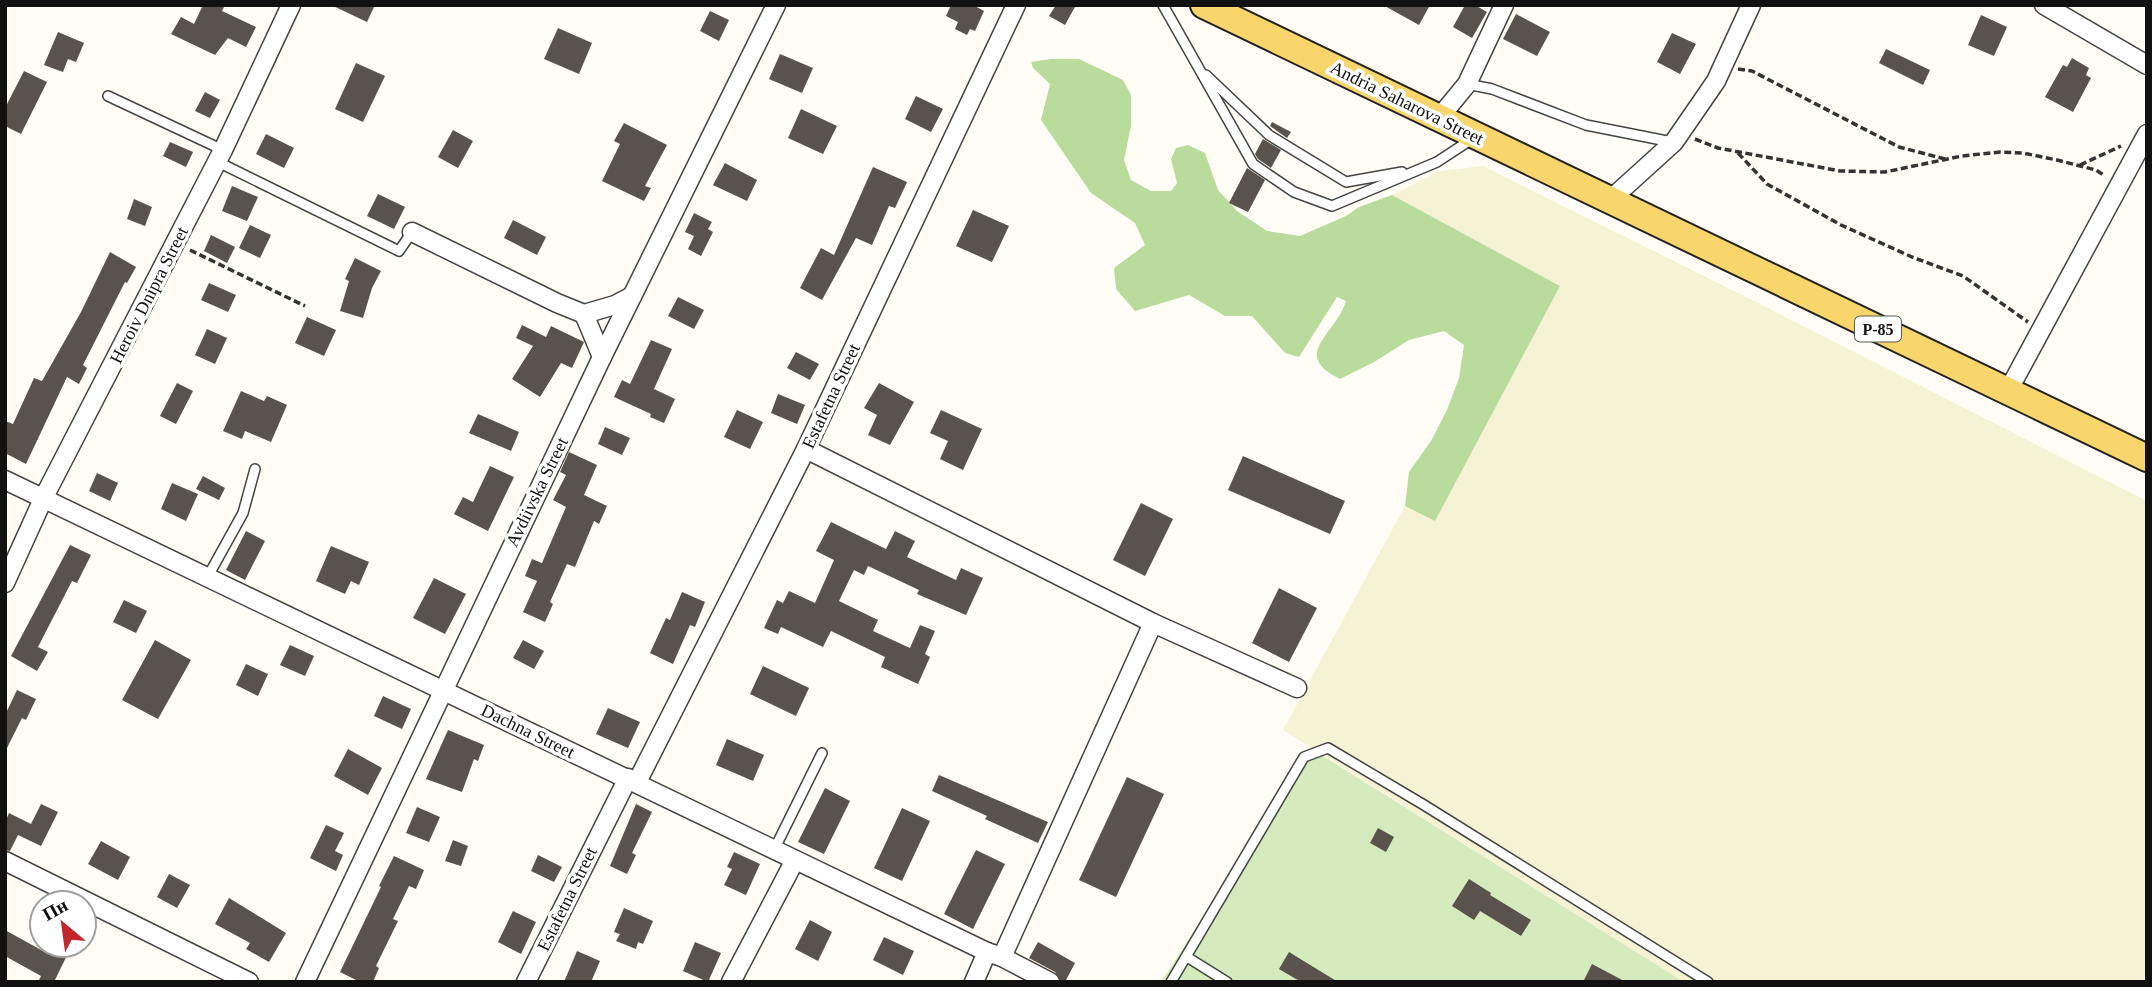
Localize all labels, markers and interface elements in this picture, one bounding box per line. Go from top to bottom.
street label: Andria Saharova Street [1327,57,1487,149]
street label: Heroiv Dnipra Street [106,223,192,367]
road number: Р-85 [1855,316,1901,342]
street label: Estafetna Street [798,340,864,452]
street label: Avdiivska Street [502,434,572,550]
street label: Dachna Street [478,700,578,762]
street label: Estafetna Street [533,844,601,954]
north arrow [28,889,98,959]
text: Пн [39,894,71,925]

